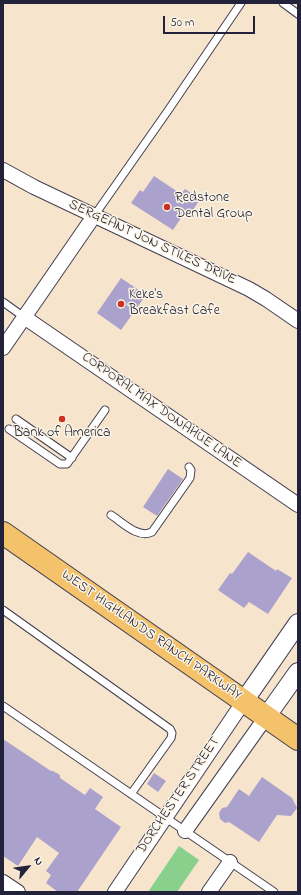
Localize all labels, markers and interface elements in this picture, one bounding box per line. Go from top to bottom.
scale bar [165,8,257,34]
text: 50 m [170,14,194,32]
place label: Redstone Dental Group [175,191,253,224]
street label: SERGEANT JON STILES DRIVE [65,197,239,289]
marker: Redstone Dental Group [162,202,172,212]
place label: Keke's Breakfast Cafe [129,288,220,320]
marker: Keke's Breakfast Cafe [116,299,126,309]
street label: CORPORAL MAX DONAHUE LANE [78,349,244,473]
marker: Bank of America [57,414,67,424]
place label: Bank of America [13,426,111,442]
street label: WEST HIGHLANDS RANCH PARKWAY [58,567,244,705]
street label: DORCHESTER STREET [134,734,224,858]
north arrow [8,847,48,887]
text: N [30,854,47,868]

